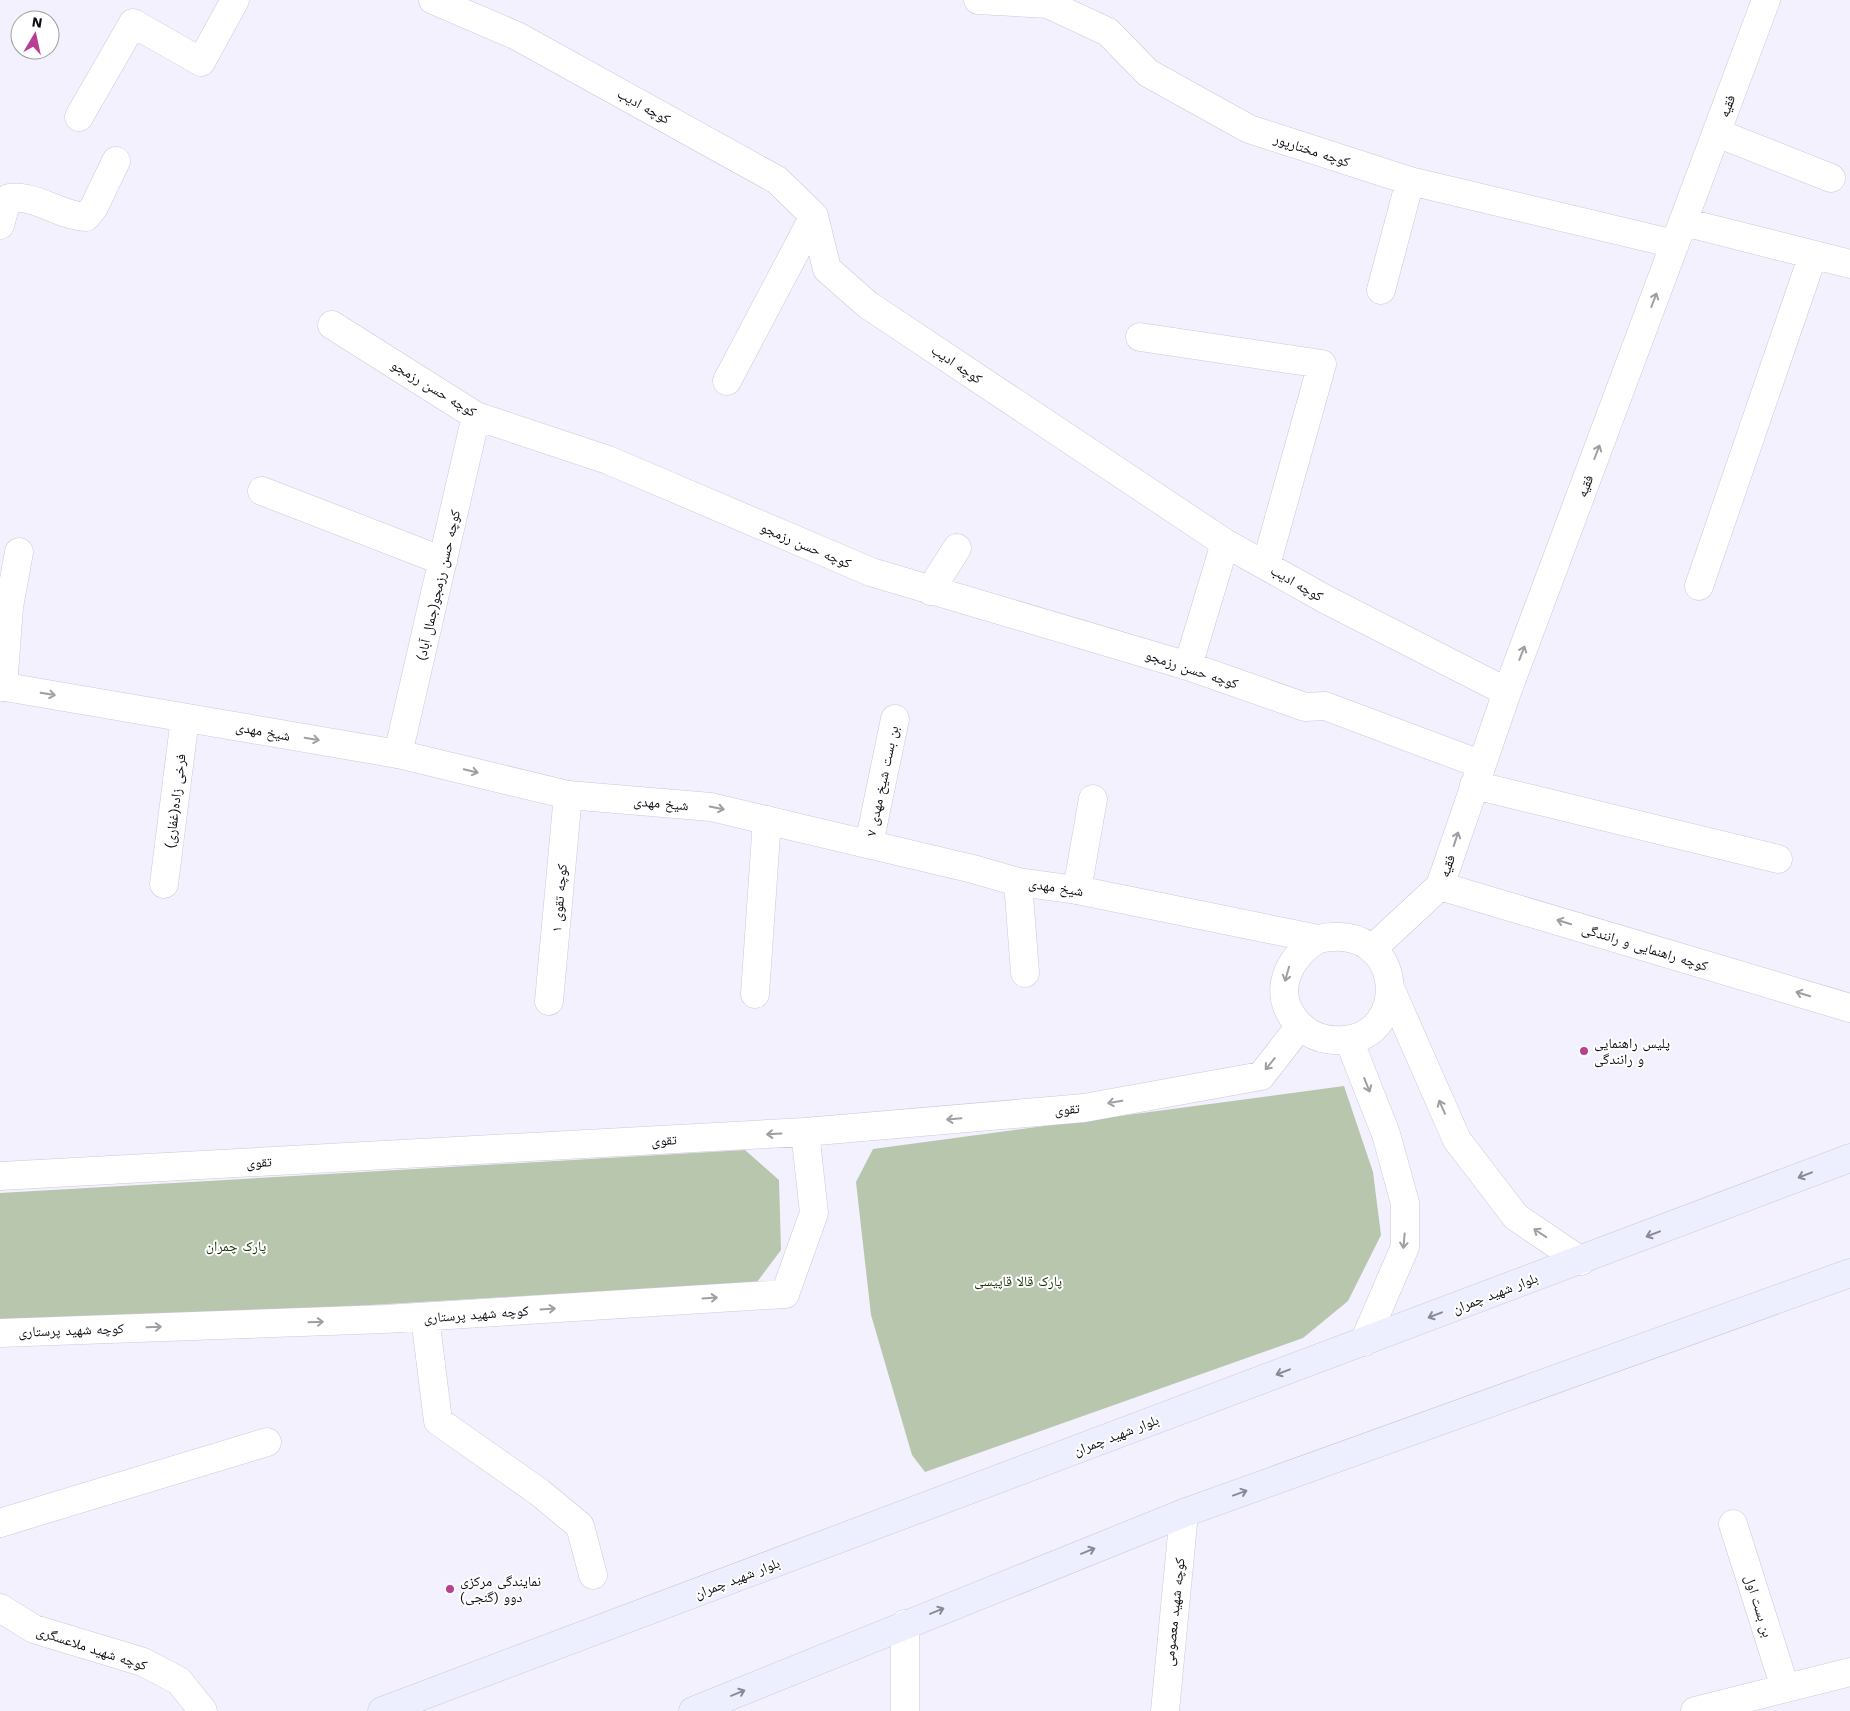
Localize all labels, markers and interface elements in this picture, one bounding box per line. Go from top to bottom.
north arrow [10,10,60,60]
text: N [31,13,43,31]
street label: کوچه ادیب [614,85,673,128]
street label: فقیه [1716,93,1739,119]
street label: کوچه مختارپور [1271,130,1352,171]
one-way arrow [1650,293,1660,308]
street label: کوچه ادیب [928,341,986,388]
street label: کوچه حسن رزمجو [388,356,480,421]
one-way arrow [1593,445,1602,460]
street label: فقیه [1573,472,1597,500]
street label: کوچه حسن رزمجو(جمال آباد) [413,508,464,662]
street label: کوچه حسن رزمجو [758,519,854,572]
street label: کوچه ادیب [1267,562,1326,605]
street label: کوچه حسن رزمجو [1143,646,1241,693]
one-way arrow [1517,646,1527,661]
one-way arrow [40,690,56,700]
street label: شیخ مهدی [234,718,292,746]
street label: بن بست شیخ مهدی ۷ [862,724,904,838]
one-way arrow [303,735,319,745]
street label: فرخی زاده(غفاری) [161,753,190,849]
one-way arrow [462,767,478,777]
street label: شیخ مهدی [633,793,689,815]
one-way arrow [709,804,725,814]
one-way arrow [1451,832,1461,848]
street label: فقیه [1436,853,1458,879]
street label: کوچه تقوی ۱ [548,863,571,933]
street label: شیخ مهدی [1027,875,1085,901]
one-way arrow [1556,917,1572,927]
street label: کوچه راهنمایی و رانندگی [1580,920,1710,975]
one-way arrow [1282,966,1292,982]
one-way arrow [1796,988,1812,998]
place label: پلیس راهنمایی و رانندگی [1594,1035,1670,1068]
marker: پلیس راهنمایی و رانندگی [1578,1045,1590,1057]
one-way arrow [1264,1058,1275,1071]
one-way arrow [1363,1077,1372,1092]
one-way arrow [1108,1098,1124,1108]
street label: تقوی [1054,1100,1081,1119]
one-way arrow [1437,1100,1447,1115]
one-way arrow [946,1115,962,1124]
one-way arrow [767,1130,783,1139]
street label: تقوی [651,1131,677,1150]
street label: تقوی [246,1153,272,1172]
one-way arrow [1797,1171,1813,1180]
one-way arrow [1534,1228,1548,1238]
one-way arrow [1646,1230,1661,1239]
one-way arrow [1399,1233,1409,1249]
park label: پارک چمران [206,1238,266,1255]
street label: بلوار شهید چمران [1450,1269,1540,1318]
park label: پارک قالا قاپیسی [974,1273,1062,1290]
one-way arrow [702,1294,718,1303]
street label: کوچه شهید پرستاری [423,1302,530,1327]
one-way arrow [540,1304,556,1314]
one-way arrow [1428,1311,1443,1320]
one-way arrow [308,1317,324,1326]
street label: کوچه شهید پرستاری [18,1320,124,1341]
one-way arrow [145,1323,161,1332]
one-way arrow [1276,1368,1291,1377]
street label: بلوار شهید چمران [1071,1411,1161,1460]
one-way arrow [1232,1488,1247,1497]
one-way arrow [1080,1546,1095,1555]
street label: بلوار شهید چمران [692,1554,782,1603]
street label: کوچه شهید معصومی [1160,1557,1189,1667]
place label: نمایندگی مرکزی دوو (گنجی) [460,1573,541,1606]
street label: بن بست اول [1741,1573,1776,1640]
marker: نمایندگی مرکزی دوو (گنجی) [444,1583,456,1595]
one-way arrow [929,1606,944,1615]
street label: کوچه شهید ملاعسگری [34,1623,150,1674]
one-way arrow [730,1687,745,1697]

